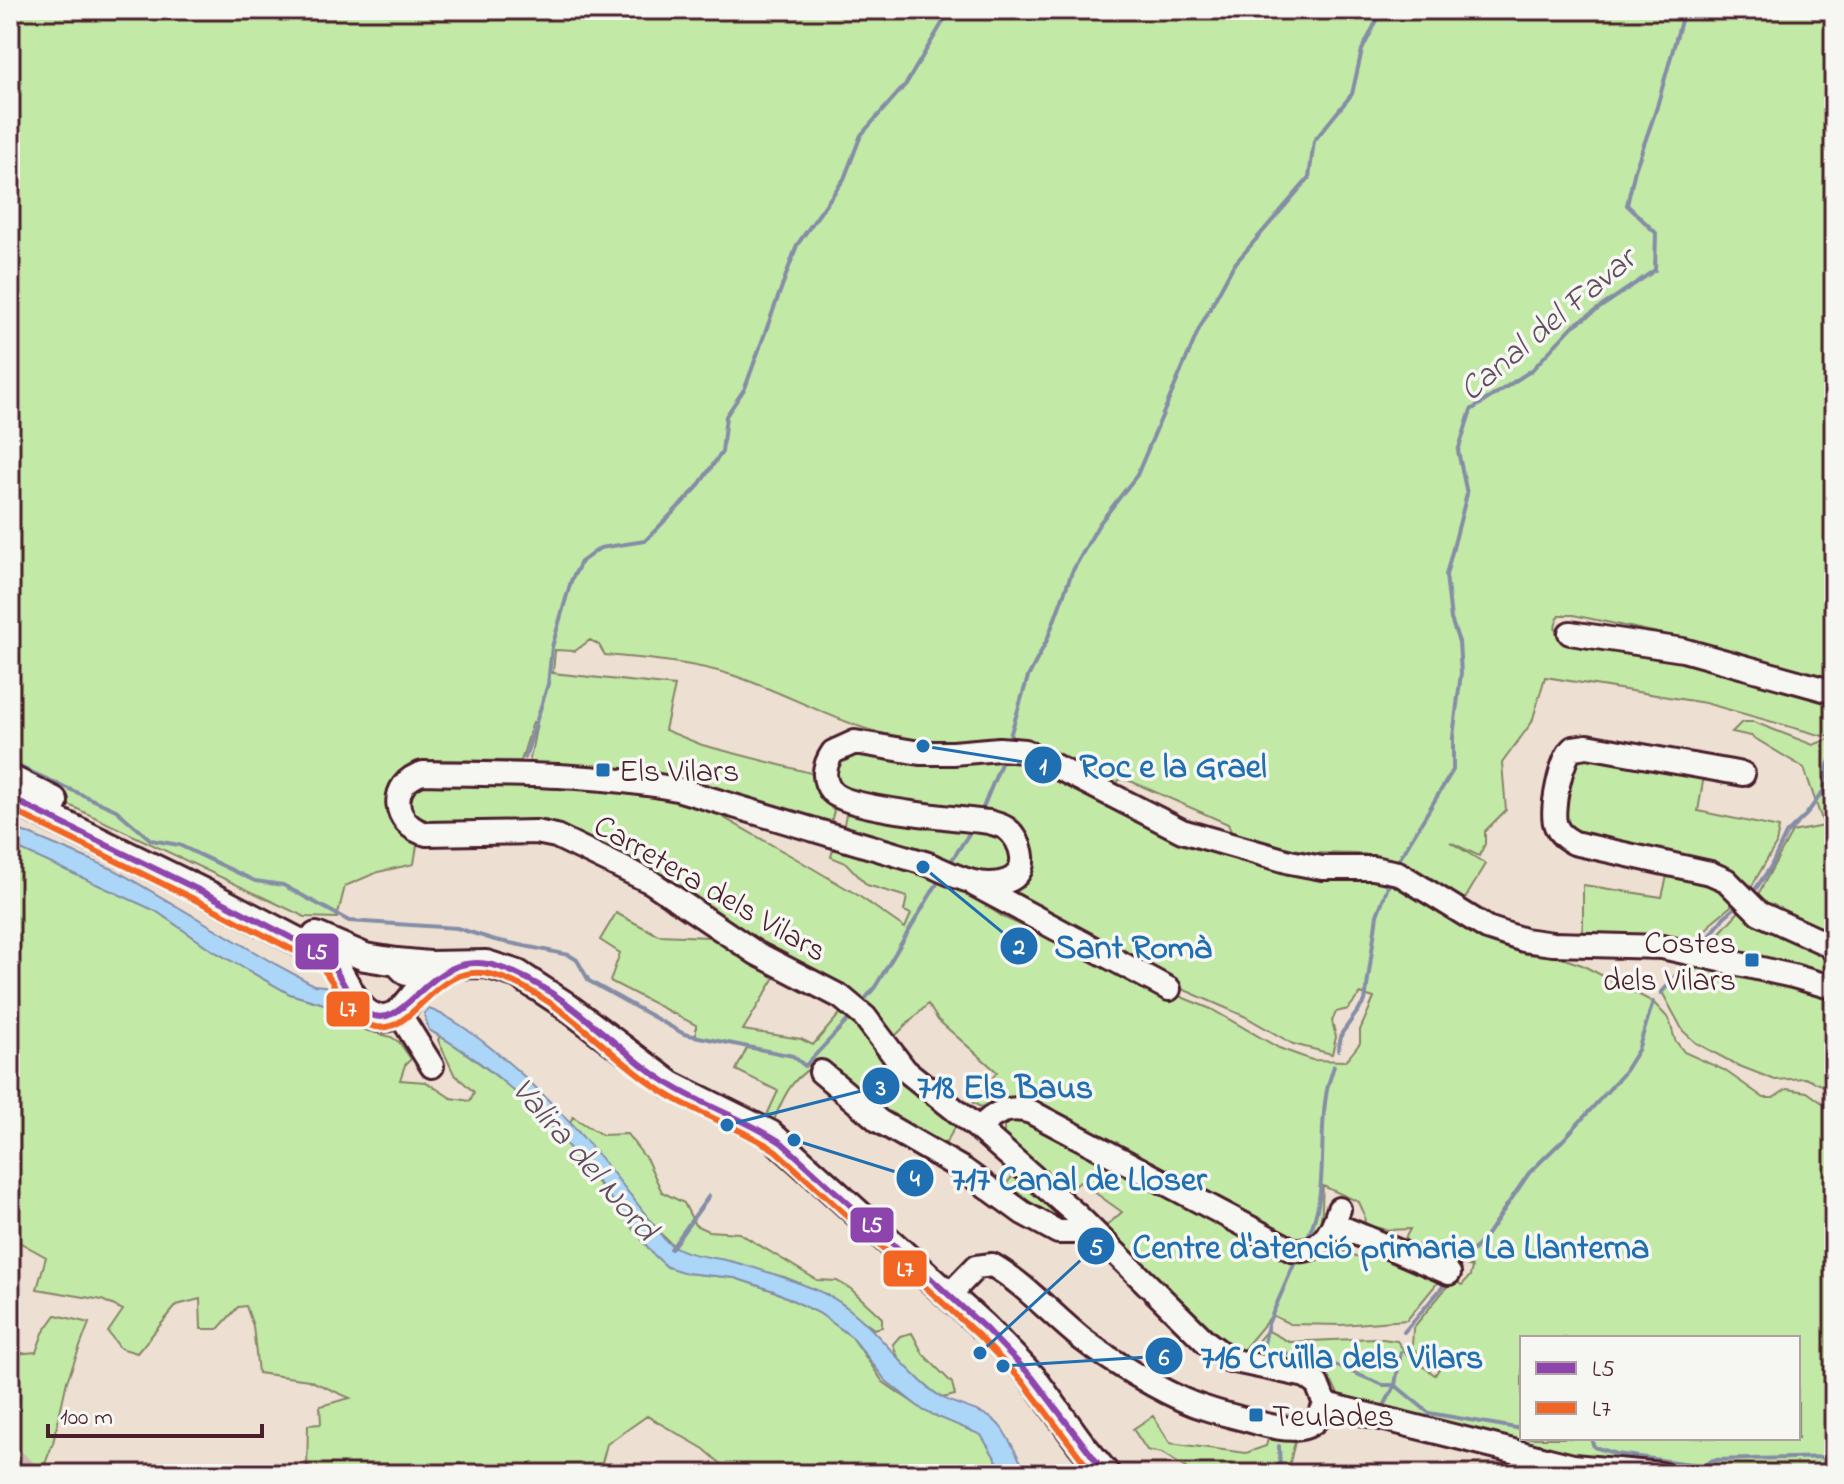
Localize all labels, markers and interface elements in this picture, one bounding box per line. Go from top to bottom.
water label: Canal del Favar [1449,234,1651,415]
callout: Roc e la Grael [1023,736,1282,794]
text: Roc e la Grael [1079,744,1267,794]
place label: Els Vilars [619,750,739,797]
text: 1 [1039,751,1047,786]
marker: Els Vilars [594,761,612,779]
street label: Carretera dels Vilars [584,804,835,976]
callout: Sant Romà [999,917,1228,975]
place label: Costes dels Vilars [1603,922,1736,1006]
text: Sant Romà [1055,925,1212,975]
text: 2 [1012,931,1025,966]
line badge: L5 [294,932,340,971]
text: L5 [307,938,328,970]
marker: Costes dels Vilars [1743,951,1761,969]
line badge: L7 [325,990,371,1028]
text: L7 [339,995,358,1027]
callout: 718 Els Baus [861,1057,1109,1115]
text: 718 Els Baus [917,1065,1093,1115]
water label: Valira del Nord [498,1068,669,1255]
text: 3 [875,1072,886,1107]
callout: 717 Canal de Lloser [895,1149,1222,1207]
text: 717 Canal de Lloser [951,1157,1208,1207]
text: 4 [910,1163,920,1198]
line badge: L5 [849,1206,895,1244]
text: L5 [862,1211,883,1243]
callout: Centre d'atenció primaria La Llanterna [1076,1217,1665,1275]
text: Centre d'atenció primaria La Llanterna [1133,1225,1649,1275]
text: 5 [1089,1232,1103,1267]
line badge: L7 [882,1249,928,1288]
text: L7 [896,1255,915,1287]
callout: 716 Cruïlla dels Vilars [1144,1327,1499,1385]
text: 716 Cruïlla dels Vilars [1201,1335,1483,1385]
legend [1520,1336,1800,1440]
text: 6 [1159,1342,1170,1377]
text: L5 [1592,1353,1615,1388]
scale bar [48,1388,262,1438]
text: L7 [1592,1393,1611,1428]
place label: Teulades [1272,1395,1394,1442]
text: 100 m [60,1401,113,1436]
marker: Teulades [1247,1406,1265,1424]

